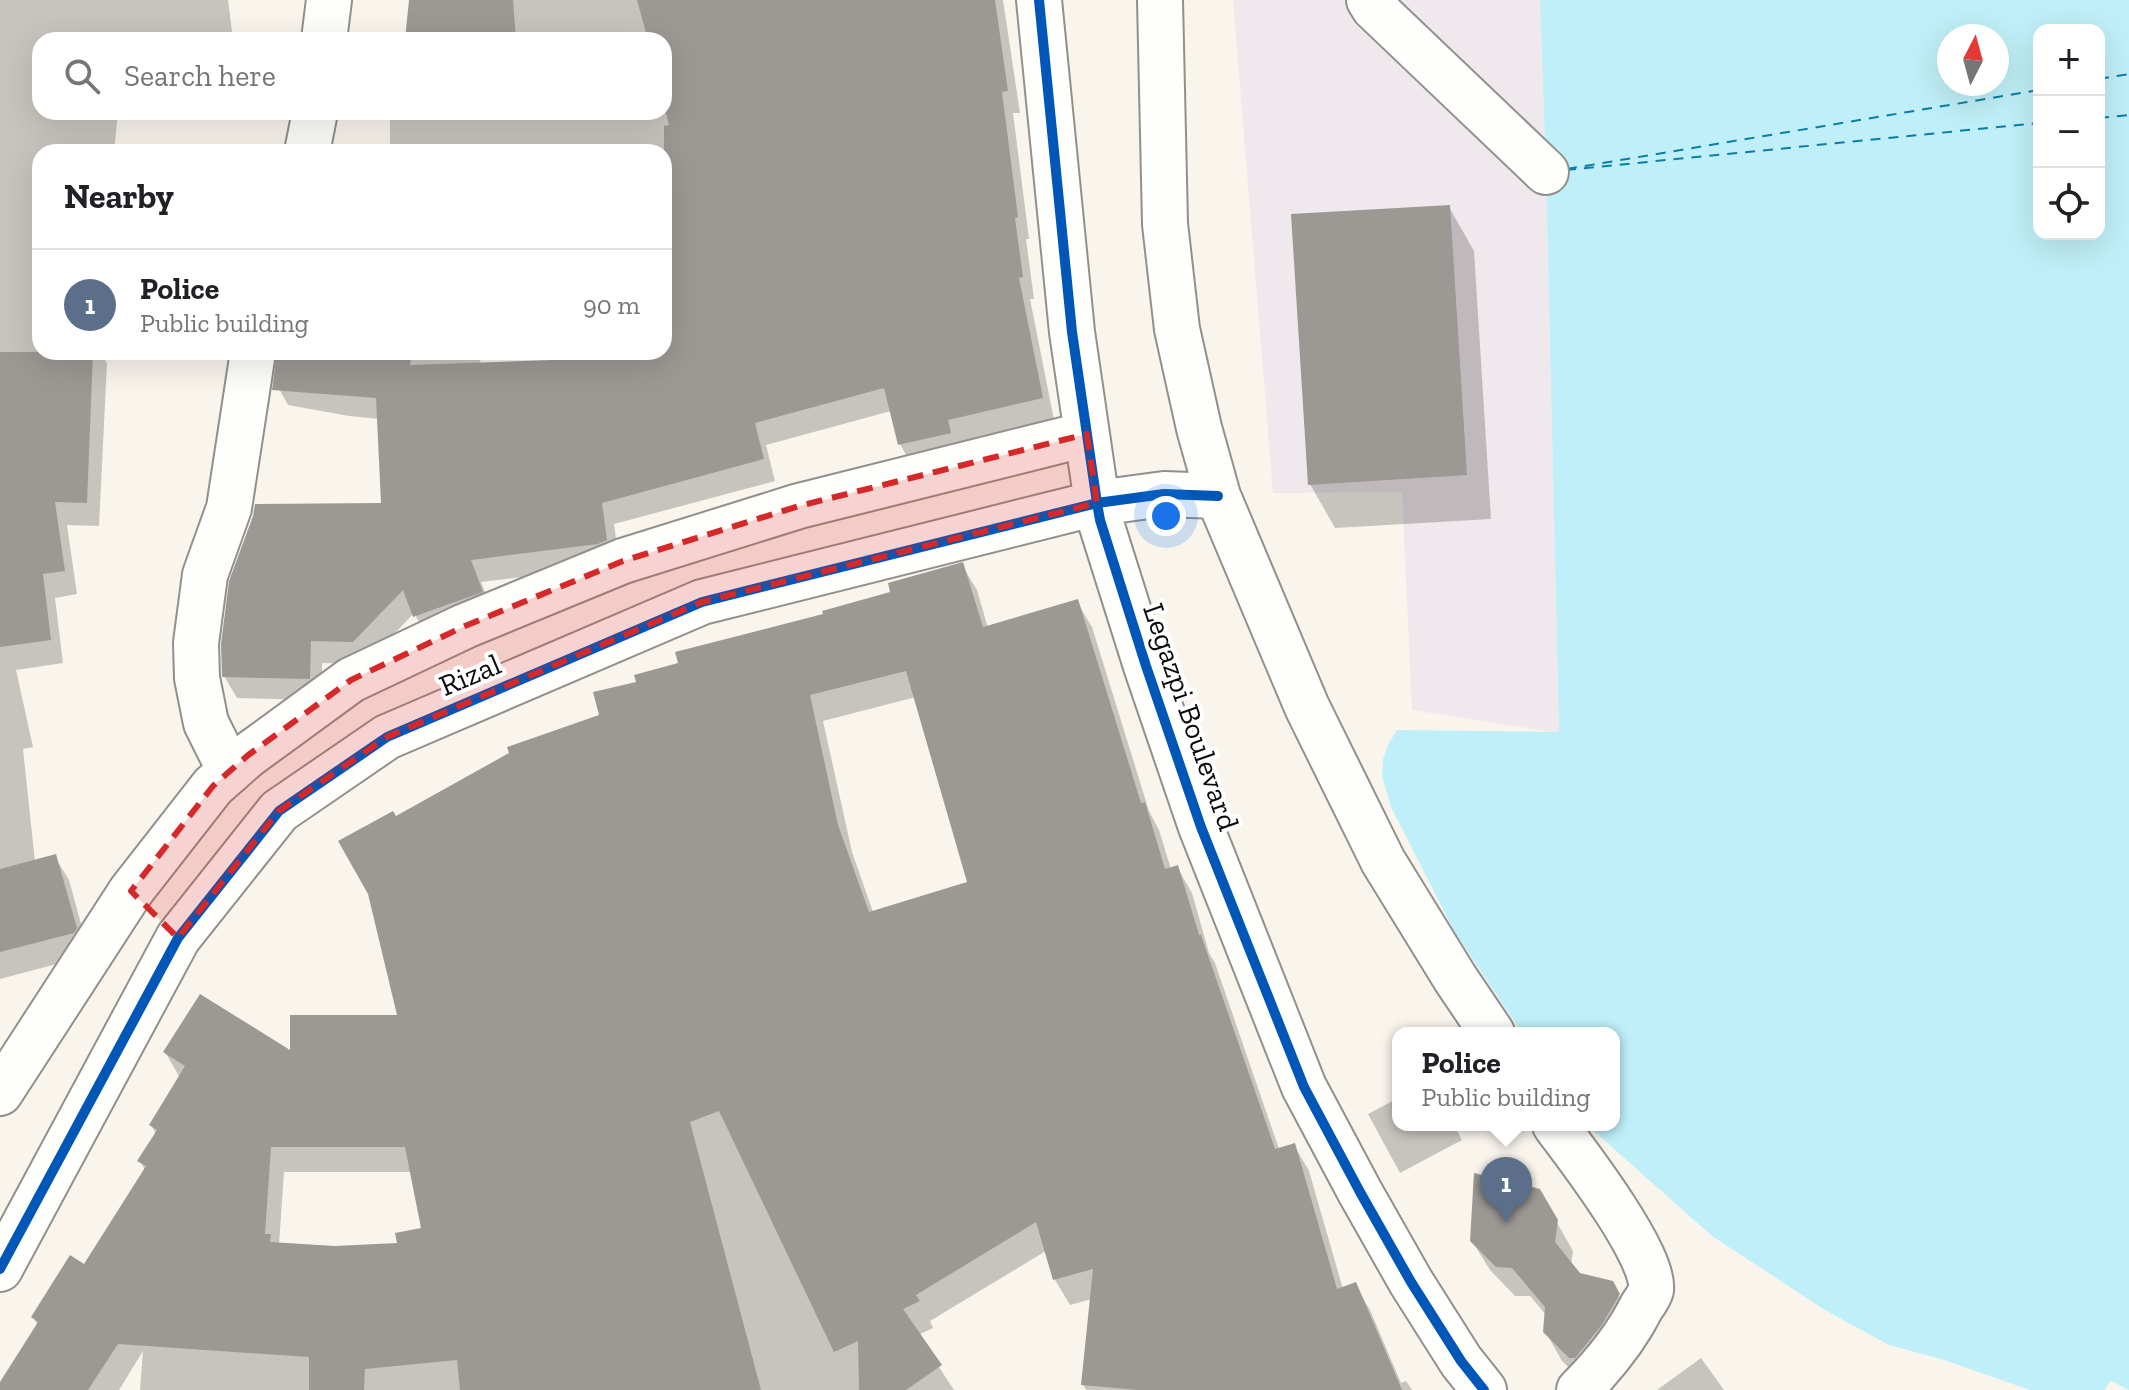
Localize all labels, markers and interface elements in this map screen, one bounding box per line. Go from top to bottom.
north arrow [1937,24,2009,96]
map controls [2033,24,2105,240]
button: + [2033,24,2105,96]
search box [32,32,672,120]
icon: search [60,54,104,98]
text: Search here [124,58,276,94]
button: − [2033,96,2105,168]
button: locate [2033,168,2105,240]
text: Nearby [64,176,174,217]
text: Police [140,271,219,307]
text: 1 [85,289,95,321]
text: 90 m [583,289,640,321]
text: Public building [140,307,309,339]
your location [1146,496,1186,536]
street label: Legazpi Boulevard [1135,599,1247,836]
street label: Rizal [434,646,506,704]
popup [1392,1027,1620,1131]
text: Police [1422,1045,1501,1081]
text: Public building [1422,1081,1590,1113]
pin: 1 [1480,1157,1532,1223]

